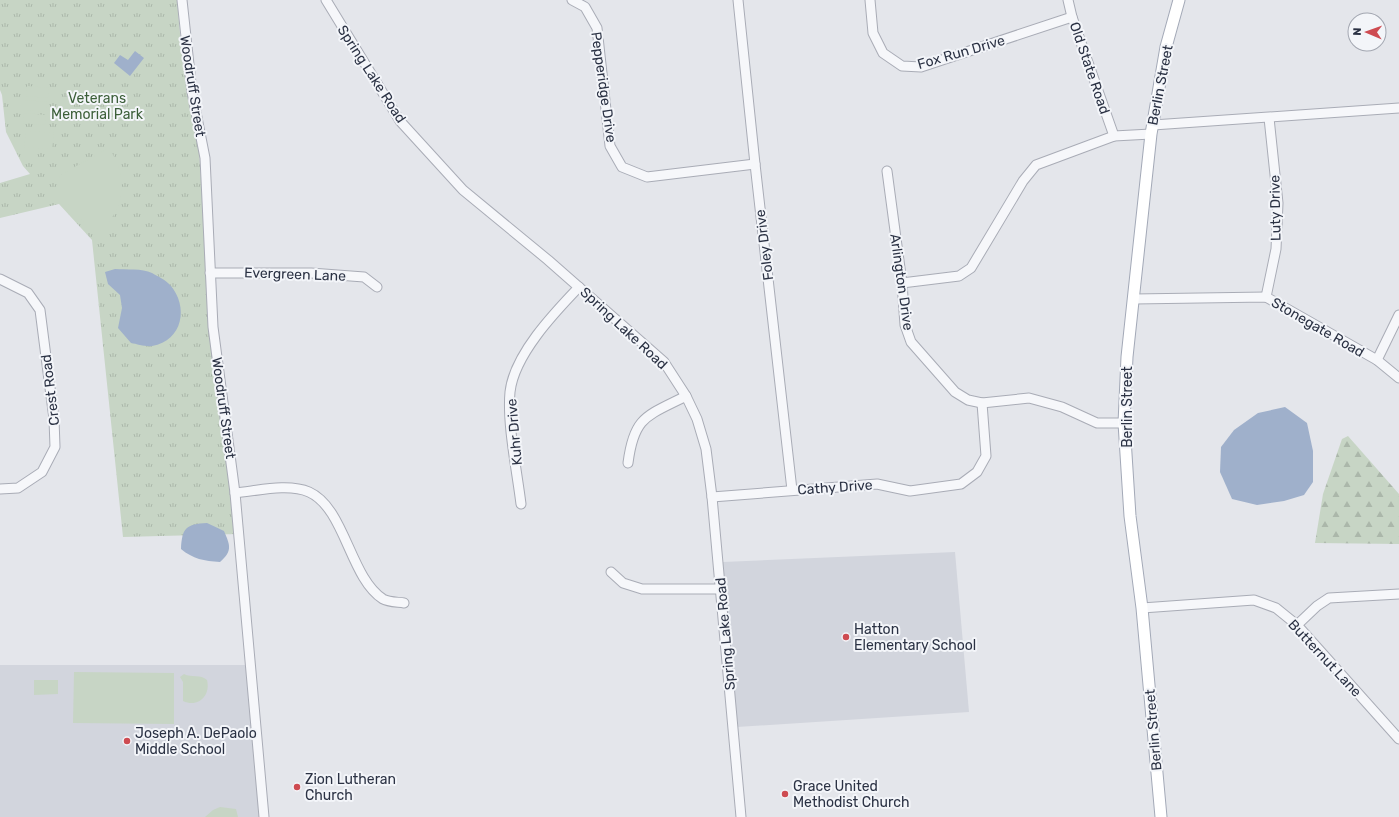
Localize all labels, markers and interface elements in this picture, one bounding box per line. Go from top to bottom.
north arrow [1347,12,1387,52]
street label: Old State Road [1066,20,1113,117]
street label: Spring Lake Road [334,22,409,126]
text: N [1351,27,1364,36]
street label: Pepperidge Drive [587,31,620,144]
street label: Fox Run Drive [916,32,1007,73]
street label: Woodruff Street [176,34,209,138]
street label: Berlin Street [1144,43,1177,127]
park label: Veterans Memorial Park [51,90,144,123]
street label: Luty Drive [1266,175,1285,241]
street label: Foley Drive [752,208,777,281]
street label: Arlington Drive [886,233,917,332]
street label: Evergreen Lane [244,264,346,285]
street label: Spring Lake Road [577,284,671,373]
street label: Stonegate Road [1268,294,1367,361]
street label: Crest Road [38,353,63,426]
street label: Woodruff Street [208,356,239,460]
street label: Berlin Street [1119,366,1136,448]
street label: Kuhr Drive [503,398,526,466]
street label: Cathy Drive [797,476,873,499]
street label: Spring Lake Road [712,577,739,691]
street label: Butternut Lane [1284,616,1365,701]
place label: Hatton Elementary School [854,621,976,654]
marker: Hatton Elementary School [841,632,851,642]
street label: Berlin Street [1141,688,1166,771]
place label: Joseph A. DePaolo Middle School [135,725,257,758]
marker: Joseph A. DePaolo Middle School [122,736,132,746]
place label: Zion Lutheran Church [305,771,396,804]
place label: Grace United Methodist Church [793,778,909,811]
marker: Zion Lutheran Church [292,782,302,792]
marker: Grace United Methodist Church [780,789,790,799]

